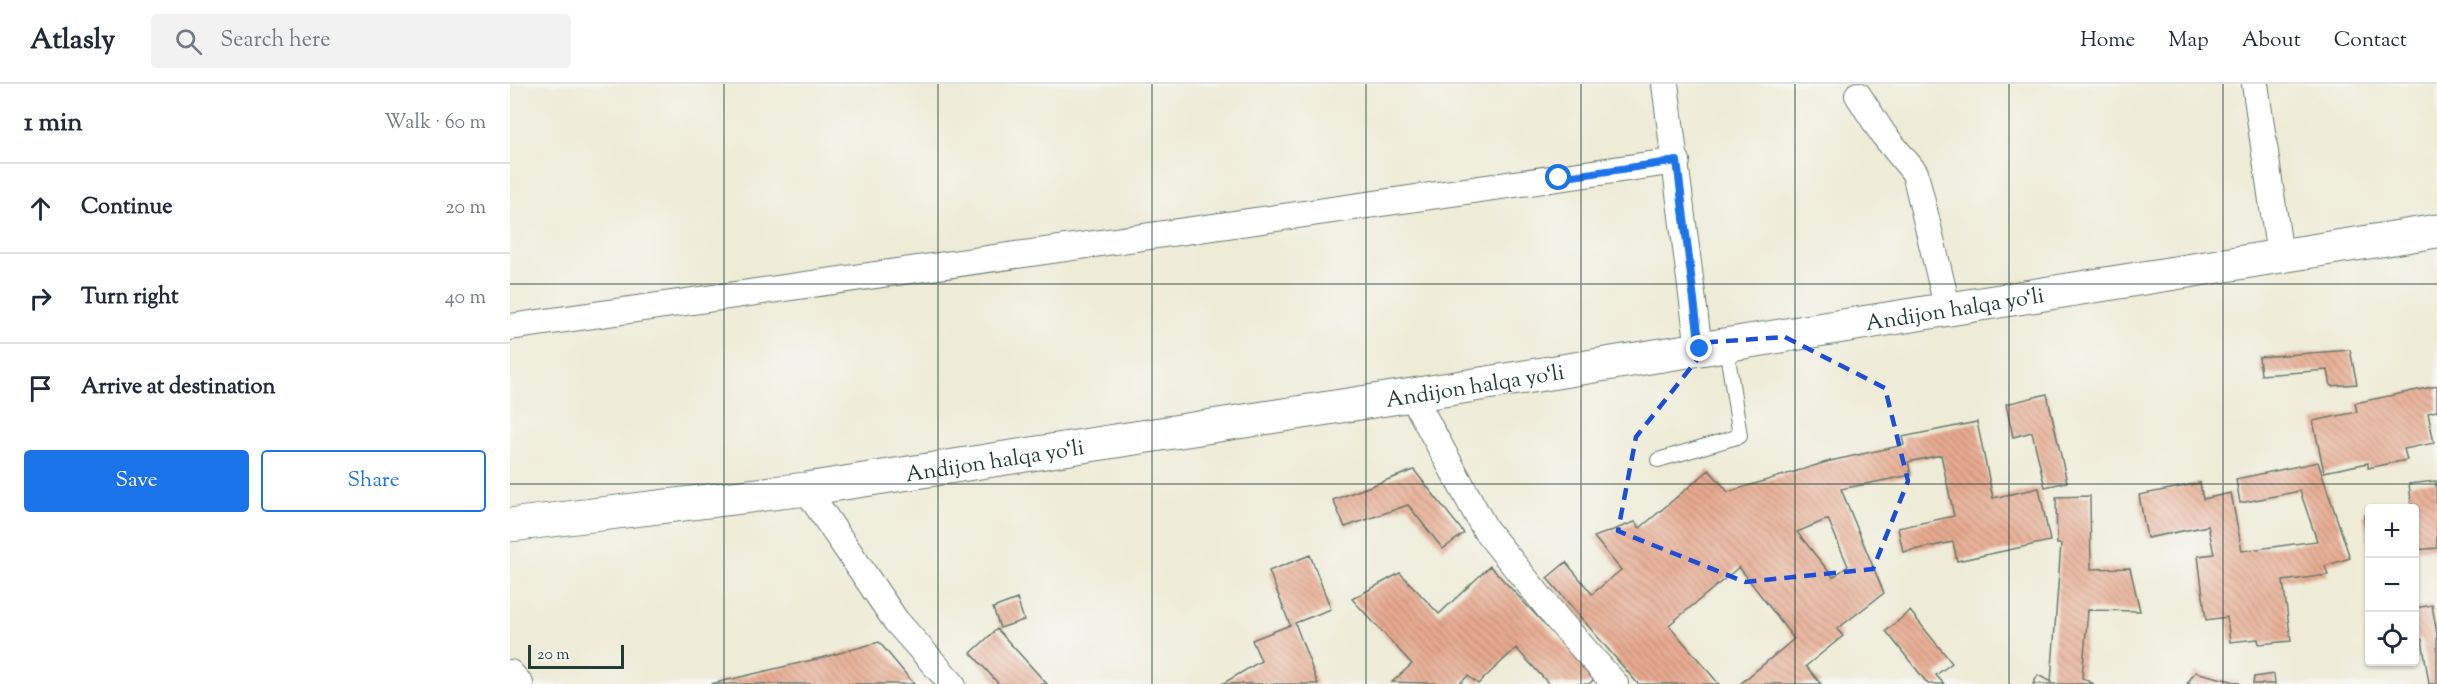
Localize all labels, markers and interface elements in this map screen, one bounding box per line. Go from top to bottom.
search box [151,14,571,68]
text: Atlasly [30,21,115,61]
icon: search [172,25,205,58]
text: Search here [220,25,331,57]
text: Home [2080,26,2135,56]
text: Map [2168,26,2209,56]
text: About [2242,26,2301,56]
text: Contact [2334,26,2407,56]
text: 1 min [24,105,83,142]
text: Walk · 60 m [384,109,486,138]
route start [1545,164,1571,190]
icon: ahead [24,192,57,225]
text: Continue [81,192,172,224]
text: 20 m [445,194,486,223]
street label: Andijon halqa yo‘li [1864,281,2047,341]
icon: right [24,282,57,315]
text: Turn right [81,282,178,314]
text: 40 m [445,284,486,313]
route end [1686,335,1712,361]
street label: Andijon halqa yo‘li [1384,358,1567,418]
icon: arrive [24,372,57,405]
text: Arrive at destination [81,372,276,404]
street label: Andijon halqa yo‘li [903,433,1087,492]
button: Save [24,450,249,512]
button: Share [261,450,486,512]
map controls [2365,504,2419,666]
button: + [2365,504,2419,558]
button: − [2365,558,2419,612]
button: locate [2365,612,2419,666]
scale bar [528,642,624,670]
text: 20 m [537,644,570,667]

